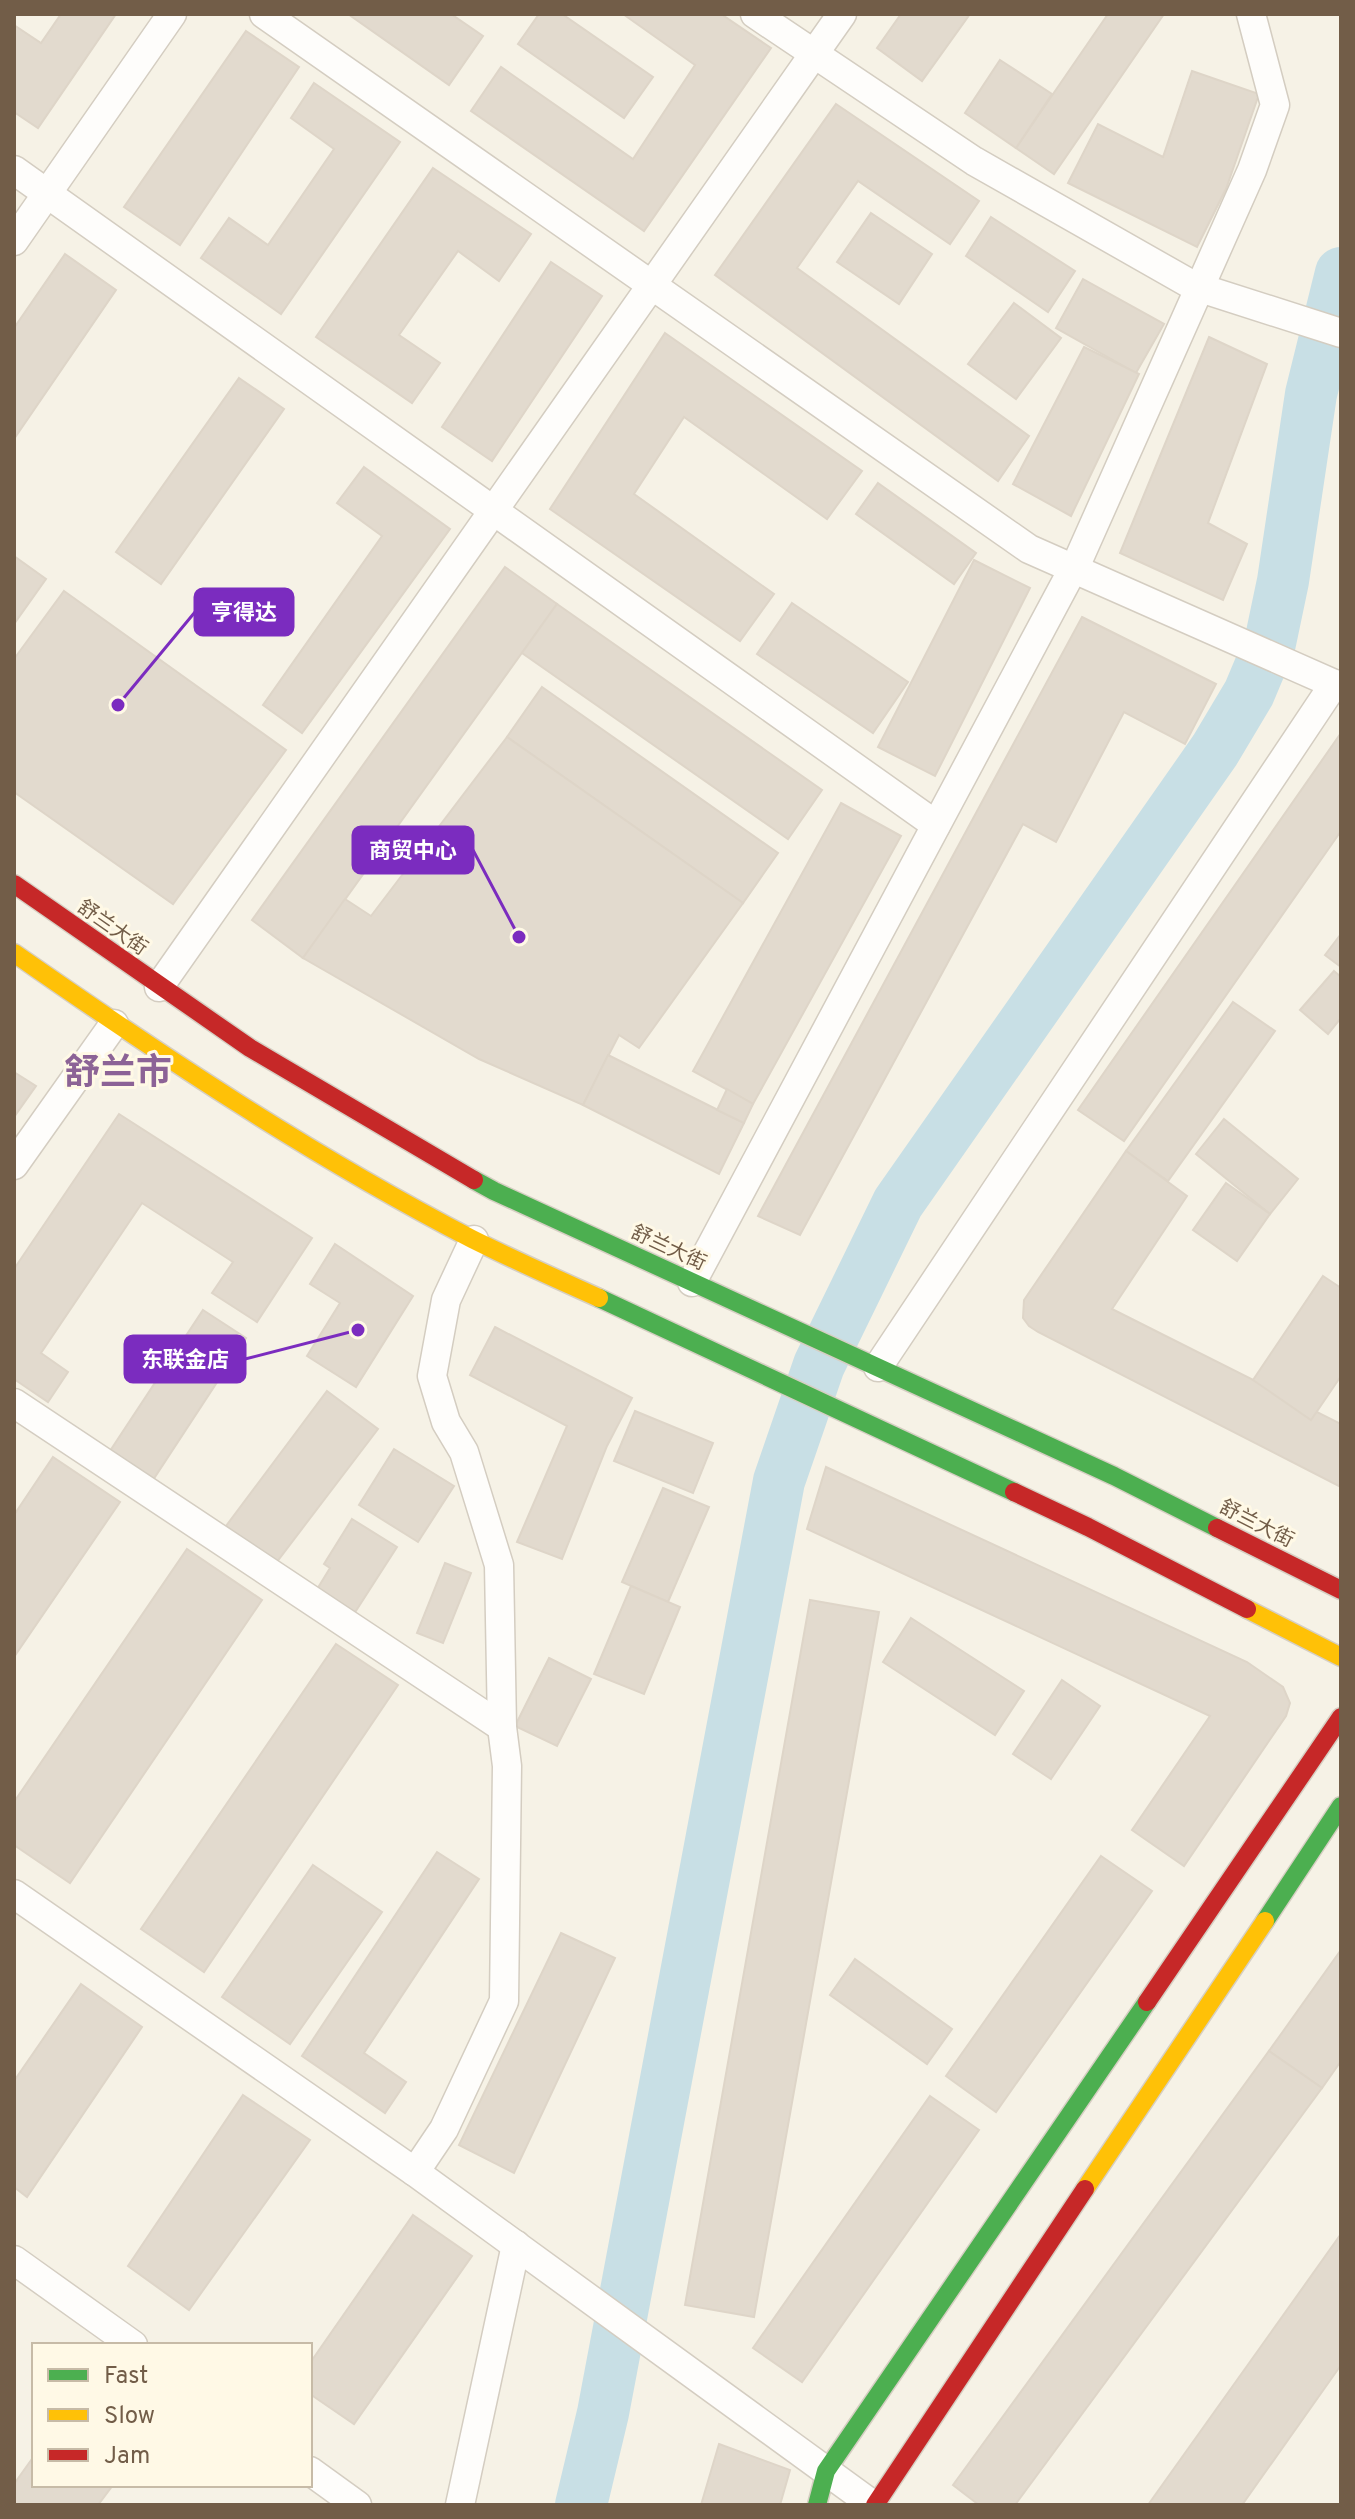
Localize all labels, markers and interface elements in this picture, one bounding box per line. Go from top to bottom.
callout: 亨得达 [195,589,293,635]
text: 亨得达 [211,601,277,628]
callout: 商贸中心 [353,827,473,873]
text: 商贸中心 [369,839,457,866]
street label: 舒兰大街 [72,895,152,962]
district label: 舒兰市 [64,1052,172,1098]
street label: 舒兰大街 [626,1220,710,1277]
callout: 东联金店 [125,1336,245,1382]
text: 东联金店 [141,1348,229,1375]
street label: 舒兰大街 [1215,1495,1298,1555]
legend [32,2343,312,2487]
text: Fast [104,2362,148,2392]
text: Slow [104,2402,155,2432]
text: Jam [104,2442,150,2472]

